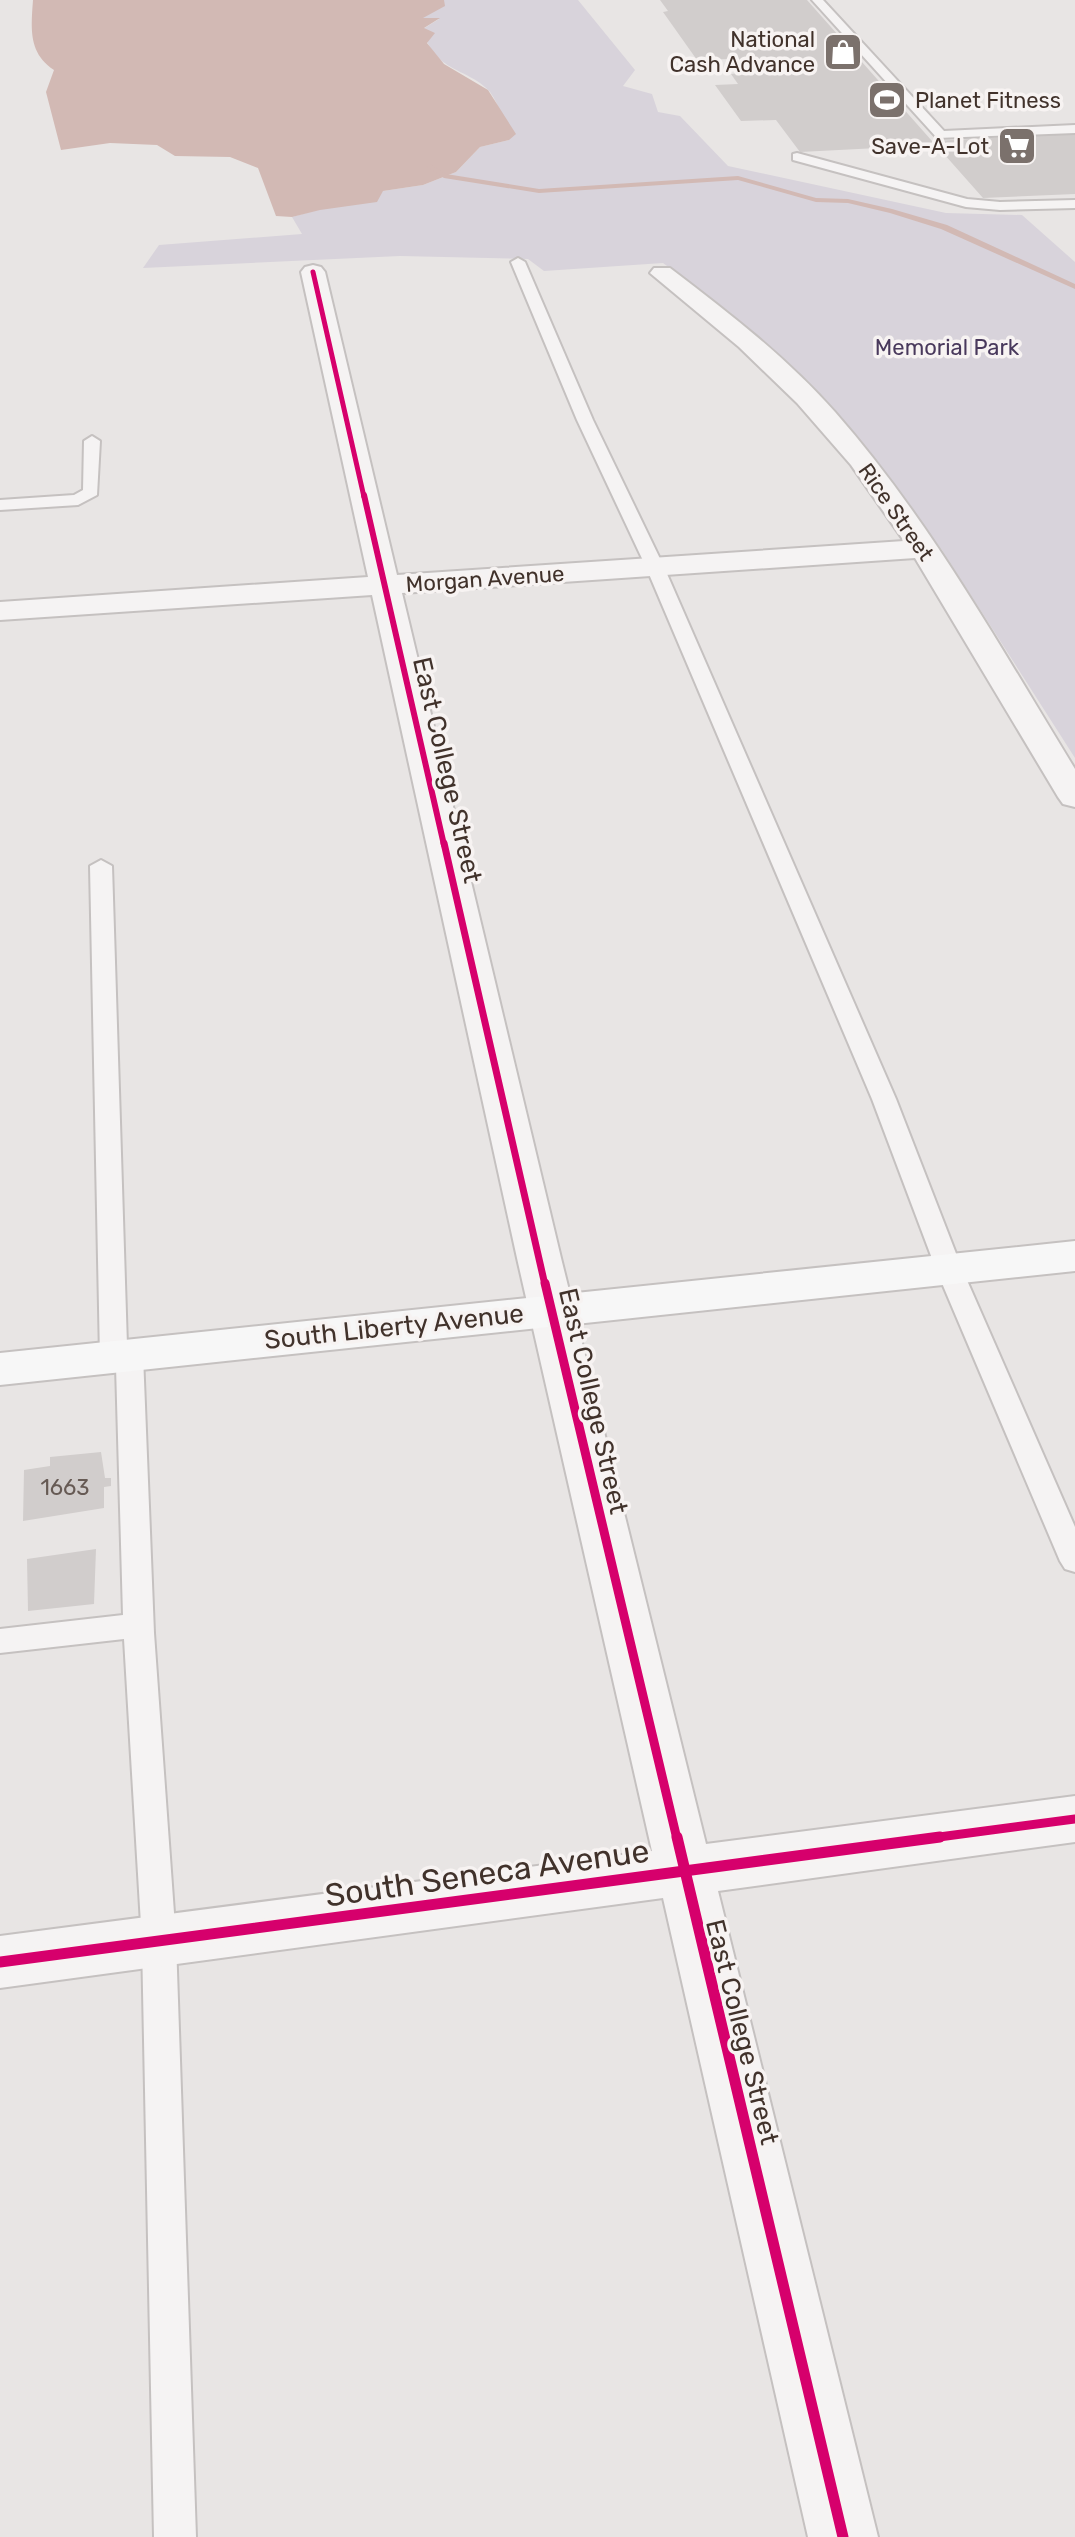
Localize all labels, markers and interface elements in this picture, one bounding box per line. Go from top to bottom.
place label: National Cash Advance [669,26,815,78]
shop icon: National Cash Advance [822,31,864,73]
sports icon: Planet Fitness [866,79,908,121]
place label: Planet Fitness [915,87,1061,114]
supermarket icon: Save-A-Lot [996,125,1038,167]
place label: Save-A-Lot [871,133,989,160]
park label: Memorial Park [875,334,1020,361]
street label: Rice Street [852,458,940,566]
street label: Morgan Avenue [405,560,565,598]
street label: East College Street [406,654,488,886]
street label: East College Street [552,1285,634,1517]
street label: South Liberty Avenue [263,1298,525,1356]
house number: 1663 [40,1474,90,1501]
street label: South Seneca Avenue [322,1831,652,1915]
street label: East College Street [699,1916,785,2148]

